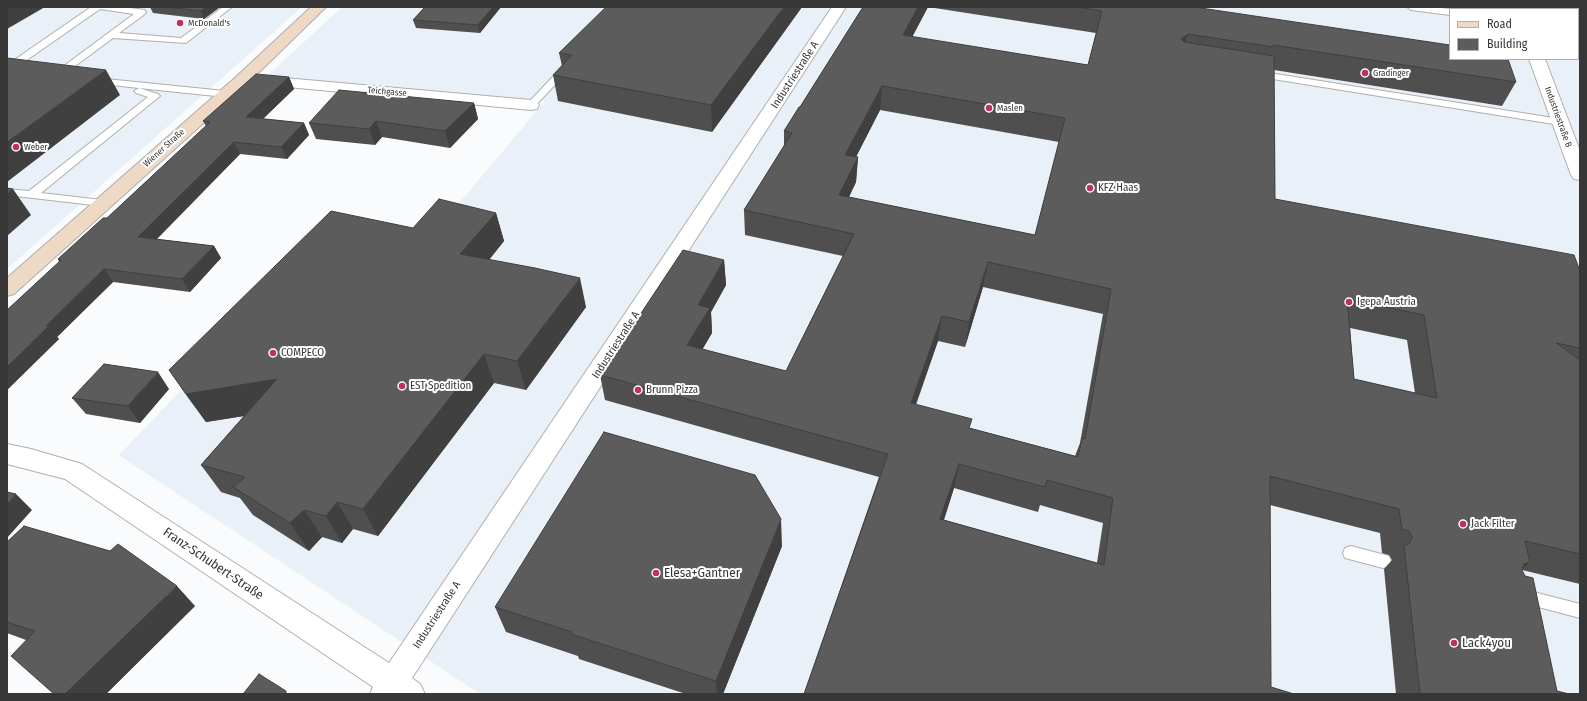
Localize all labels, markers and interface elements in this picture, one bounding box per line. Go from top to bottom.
legend [1449,8,1579,60]
text: Road [1487,17,1512,31]
marker: McDonald's [175,18,185,28]
place label: McDonald's [188,18,230,28]
text: Building [1487,37,1527,51]
street label: Industriestraße A [768,39,822,111]
marker: Gradinger [1360,68,1370,78]
place label: Gradinger [1373,68,1409,78]
street label: Teichgasse [367,85,407,99]
street label: Industriestraße B [1542,85,1574,149]
marker: Maslen [984,103,994,113]
place label: Maslen [997,103,1023,113]
street label: Wiener Straße [141,127,187,169]
marker: Weber [11,142,21,152]
place label: Weber [24,142,47,152]
place label: KFZ Haas [1098,181,1138,195]
marker: KFZ Haas [1085,183,1095,193]
place label: Igepa Austria [1357,295,1416,309]
marker: Igepa Austria [1344,297,1354,307]
street label: Industriestraße A [589,309,643,381]
place label: COMPECO [281,346,324,360]
marker: COMPECO [268,348,278,358]
place label: EST Spedition [410,379,471,393]
marker: EST Spedition [397,381,407,391]
place label: Brunn Pizza [646,383,698,397]
marker: Brunn Pizza [633,385,643,395]
place label: Jack Filter [1471,517,1515,531]
marker: Jack Filter [1458,519,1468,529]
street label: Franz-Schubert-Straße [160,525,266,603]
place label: Elesa+Gantner [664,565,740,581]
marker: Elesa+Gantner [651,568,661,578]
street label: Industriestraße A [410,579,464,651]
place label: Lack4you [1462,635,1511,651]
marker: Lack4you [1449,638,1459,648]

